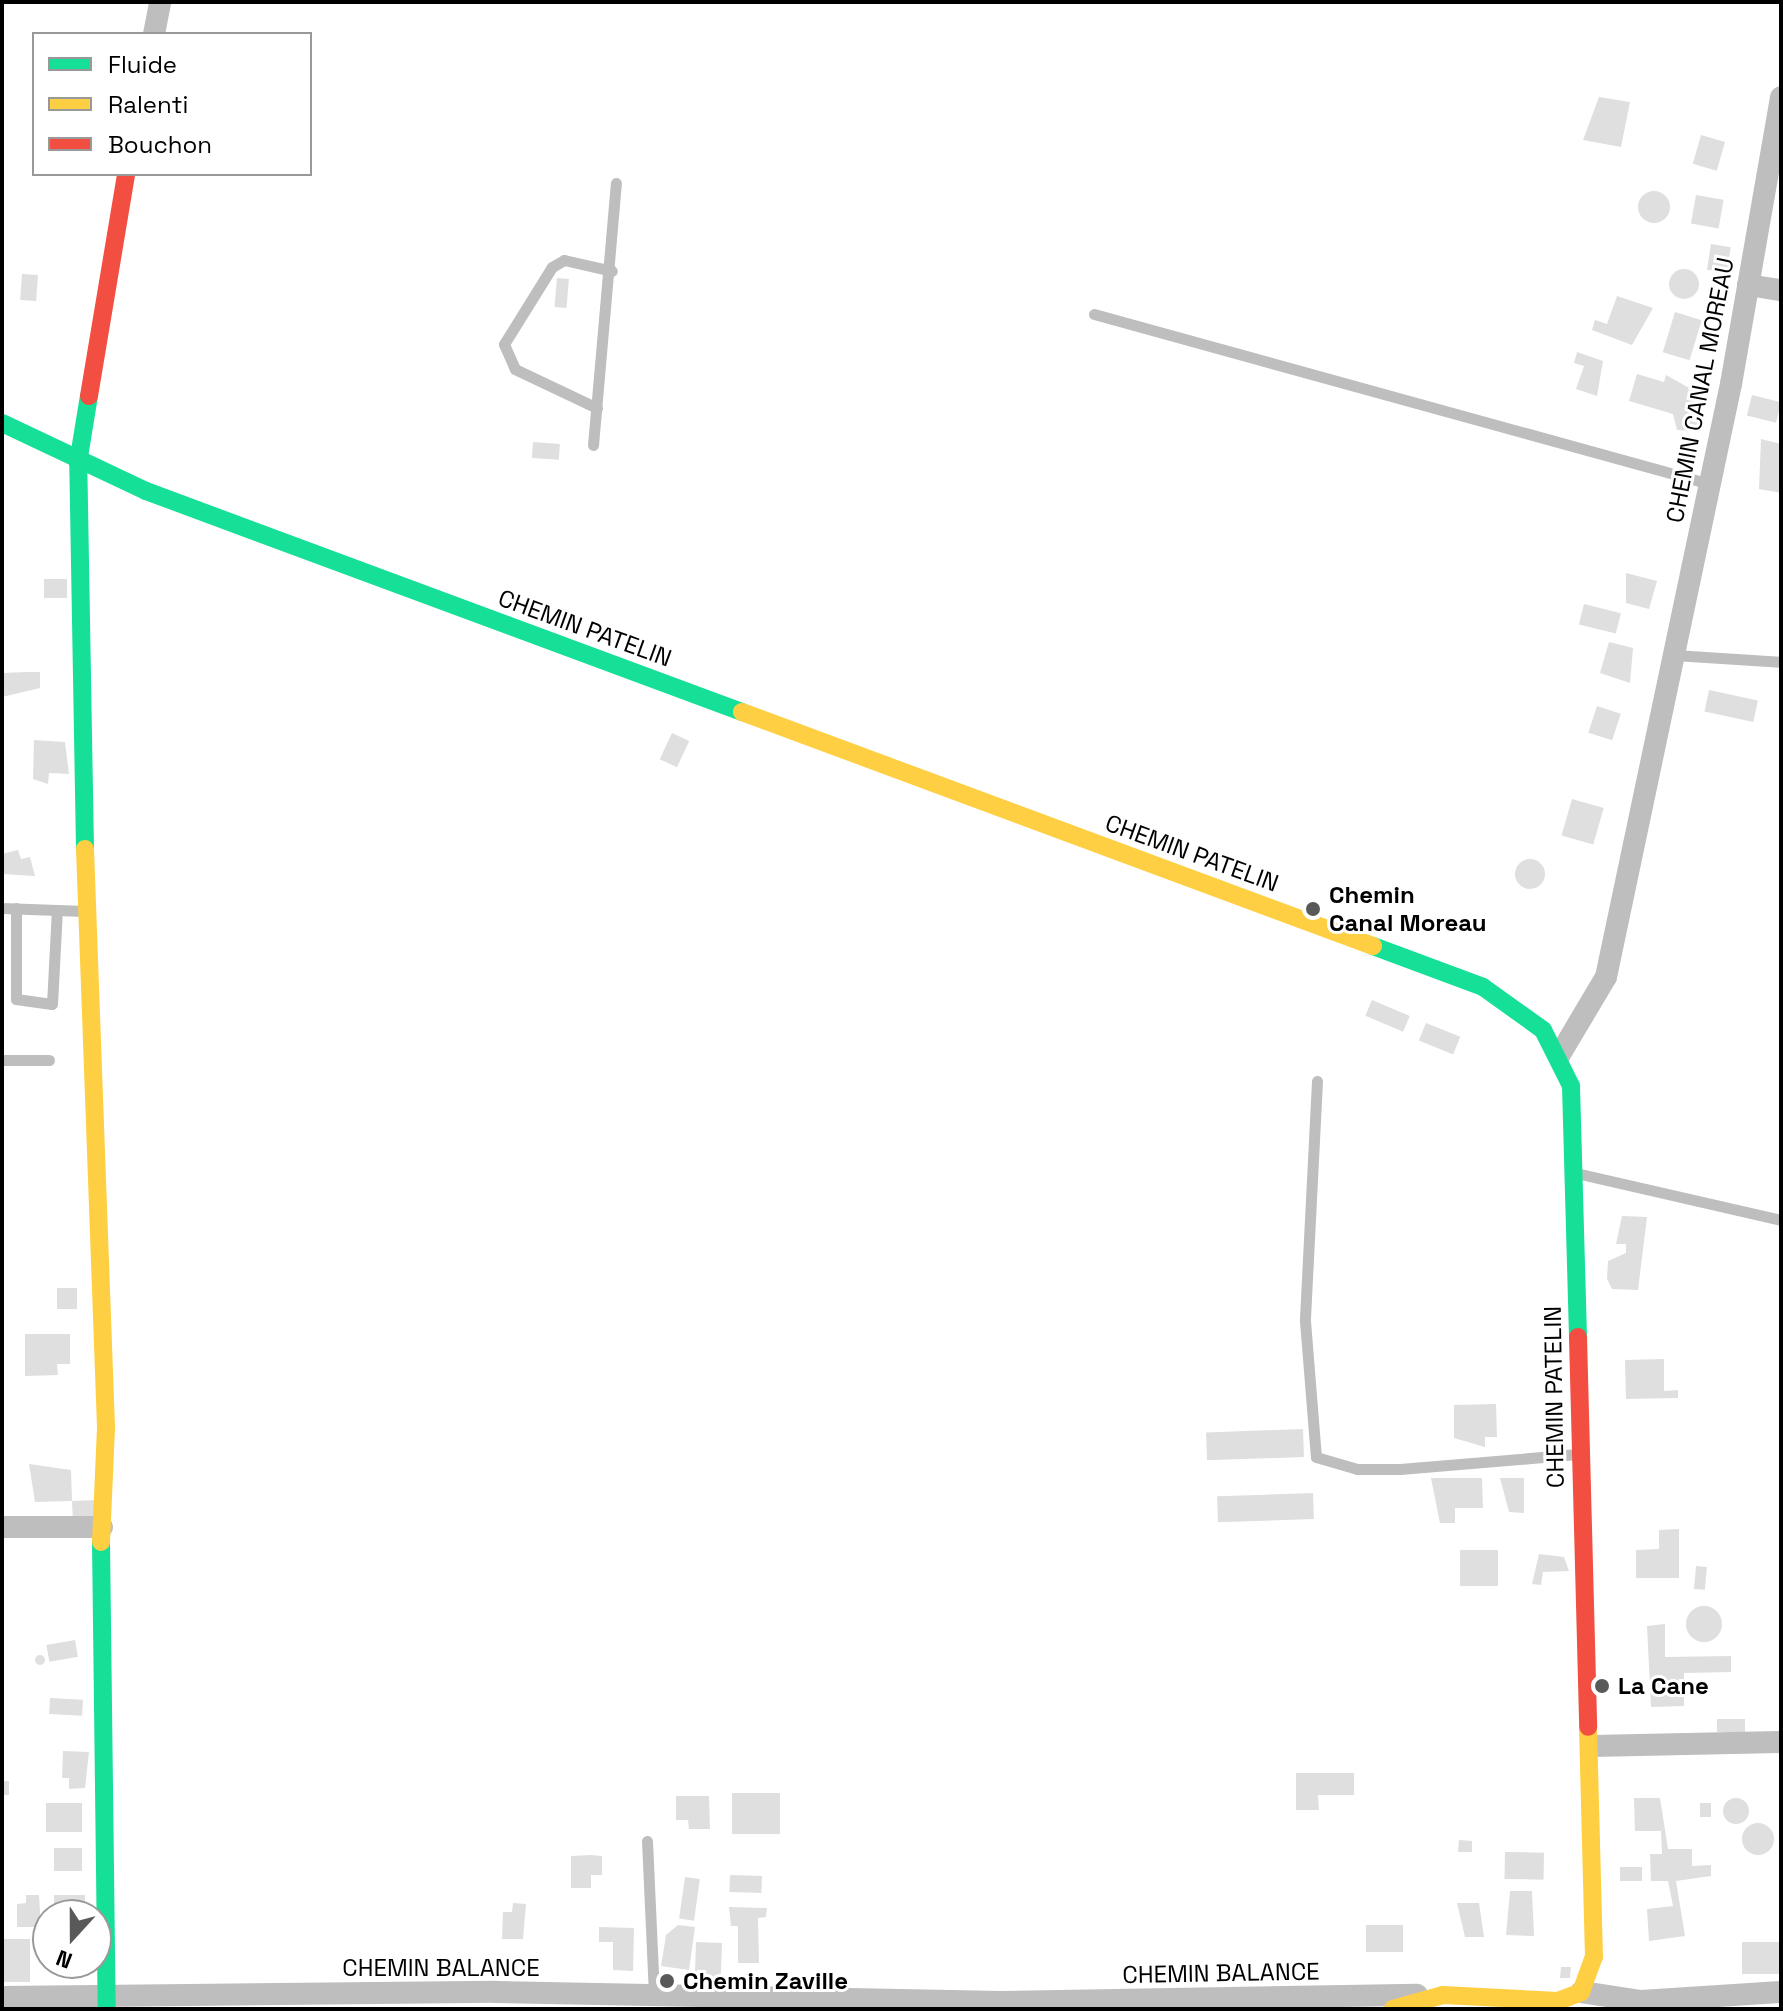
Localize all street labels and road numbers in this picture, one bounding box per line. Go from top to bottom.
street label: CHEMIN CANAL MOREAU [1660,255,1740,525]
street label: CHEMIN PATELIN [494,583,676,673]
street label: CHEMIN PATELIN [1101,808,1283,898]
street label: CHEMIN PATELIN [1538,1306,1570,1488]
street label: CHEMIN BALANCE [342,1954,540,1982]
street label: CHEMIN BALANCE [1122,1957,1320,1989]

